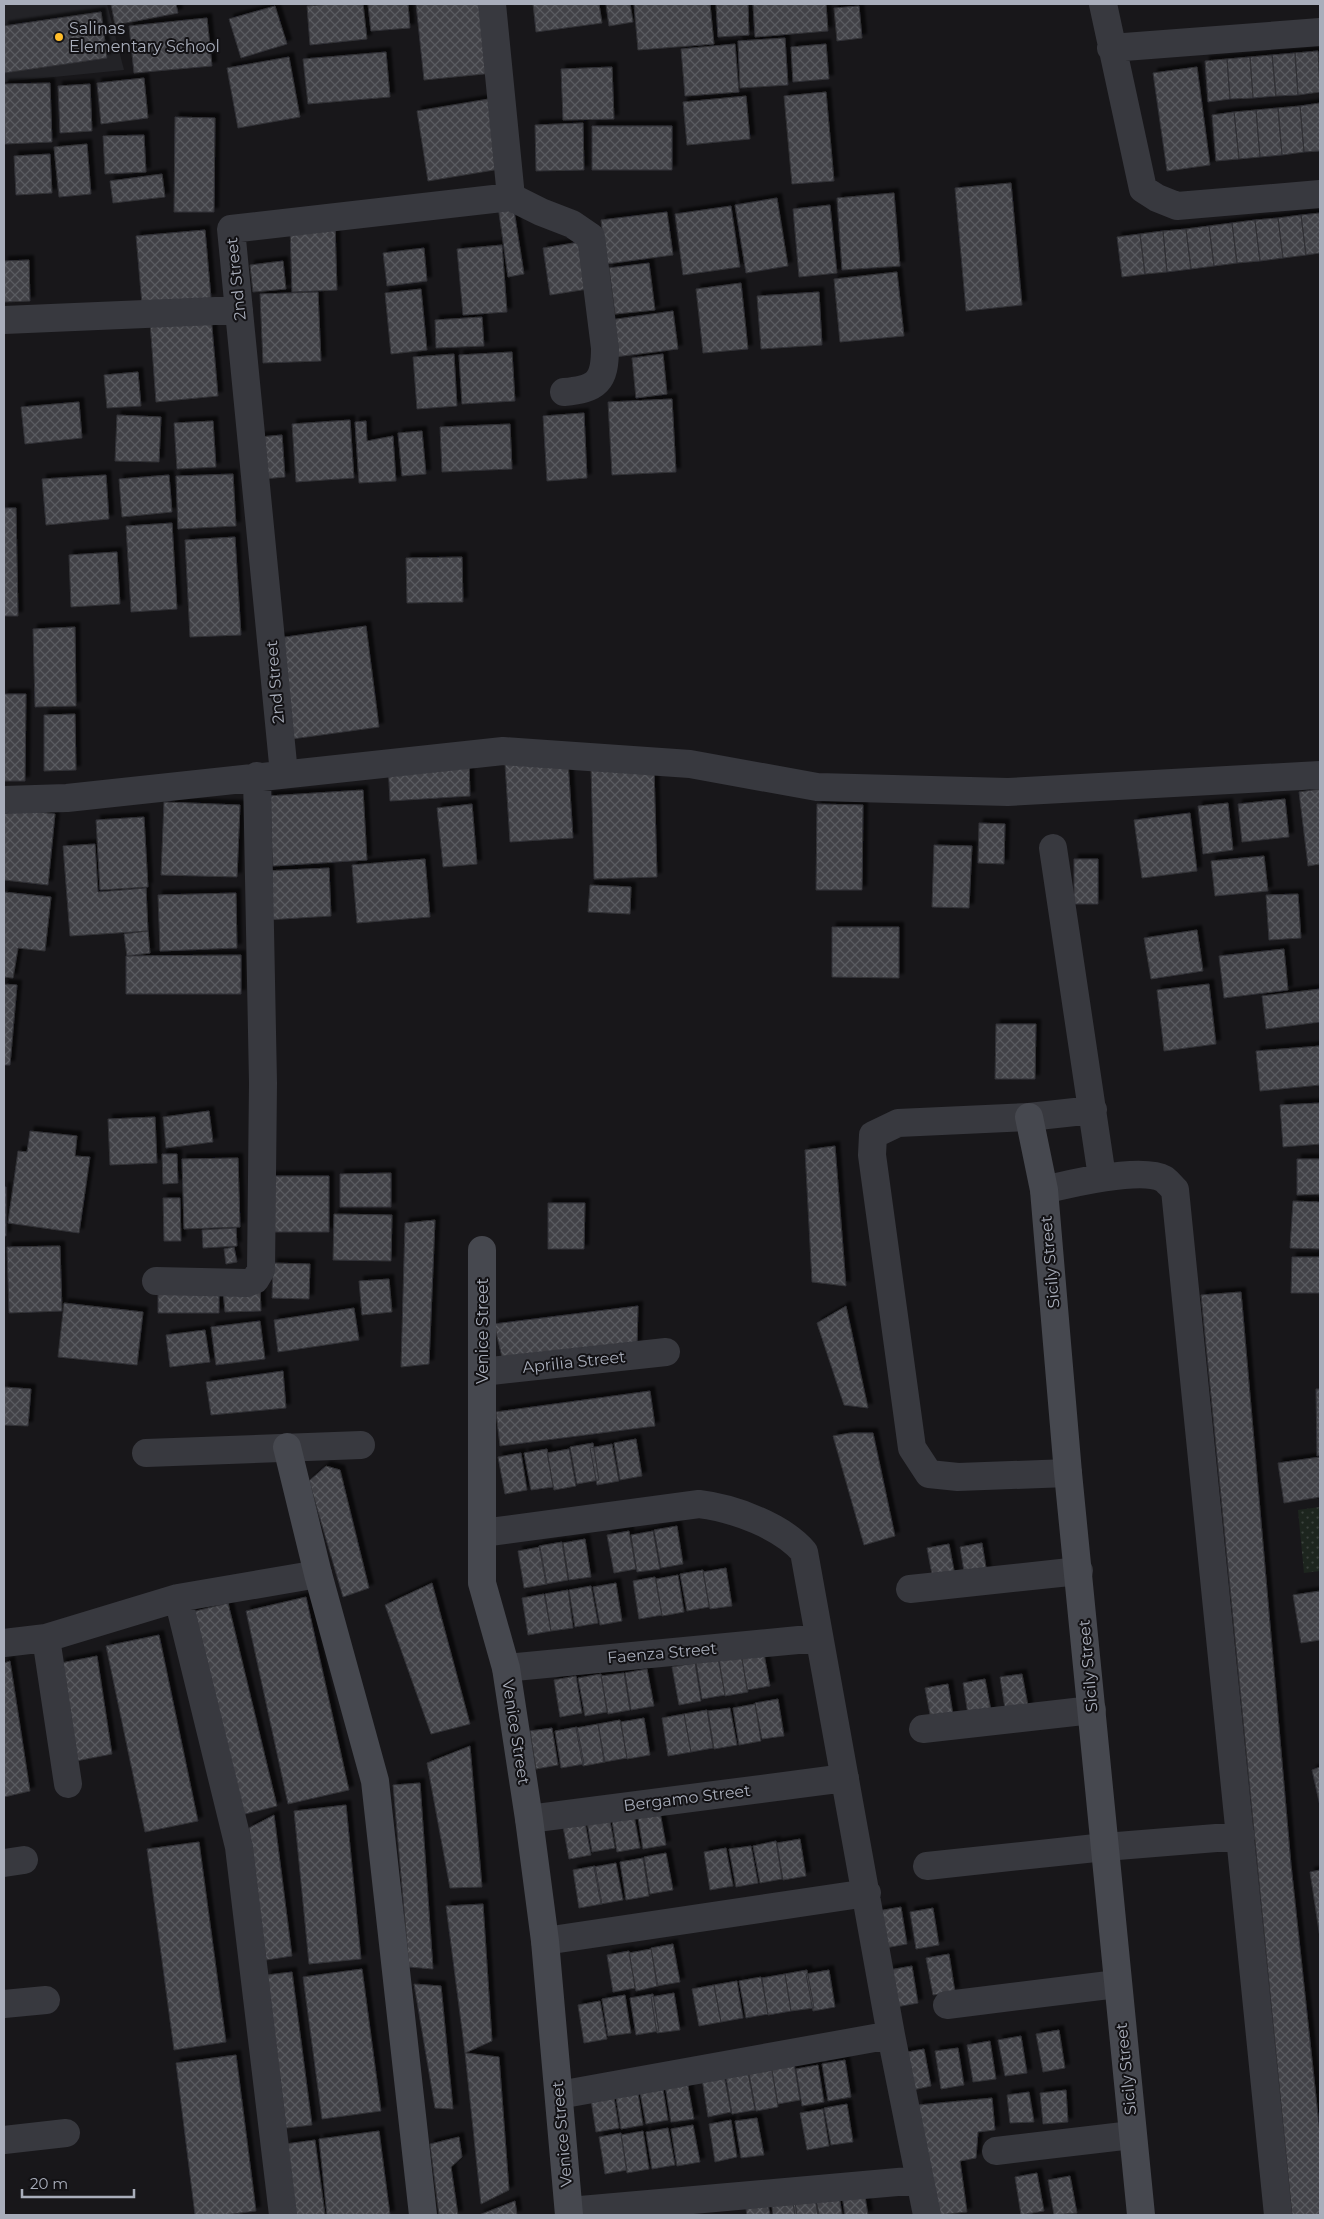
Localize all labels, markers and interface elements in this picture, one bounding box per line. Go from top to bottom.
place label: Salinas Elementary School [69,19,220,56]
marker: Salinas Elementary School [53,31,65,43]
street label: 2nd Street [222,236,250,321]
street label: 2nd Street [262,639,288,724]
street label: Sicily Street [1036,1214,1064,1309]
street label: Venice Street [473,1277,492,1384]
street label: Aprilia Street [522,1347,627,1377]
street label: Sicily Street [1074,1618,1102,1713]
street label: Faenza Street [606,1639,718,1667]
street label: Venice Street [498,1678,534,1786]
street label: Bergamo Street [622,1781,752,1815]
street label: Sicily Street [1112,2021,1140,2116]
street label: Venice Street [548,2080,576,2188]
scale bar [22,2166,135,2198]
text: 20 m [30,2174,68,2193]

